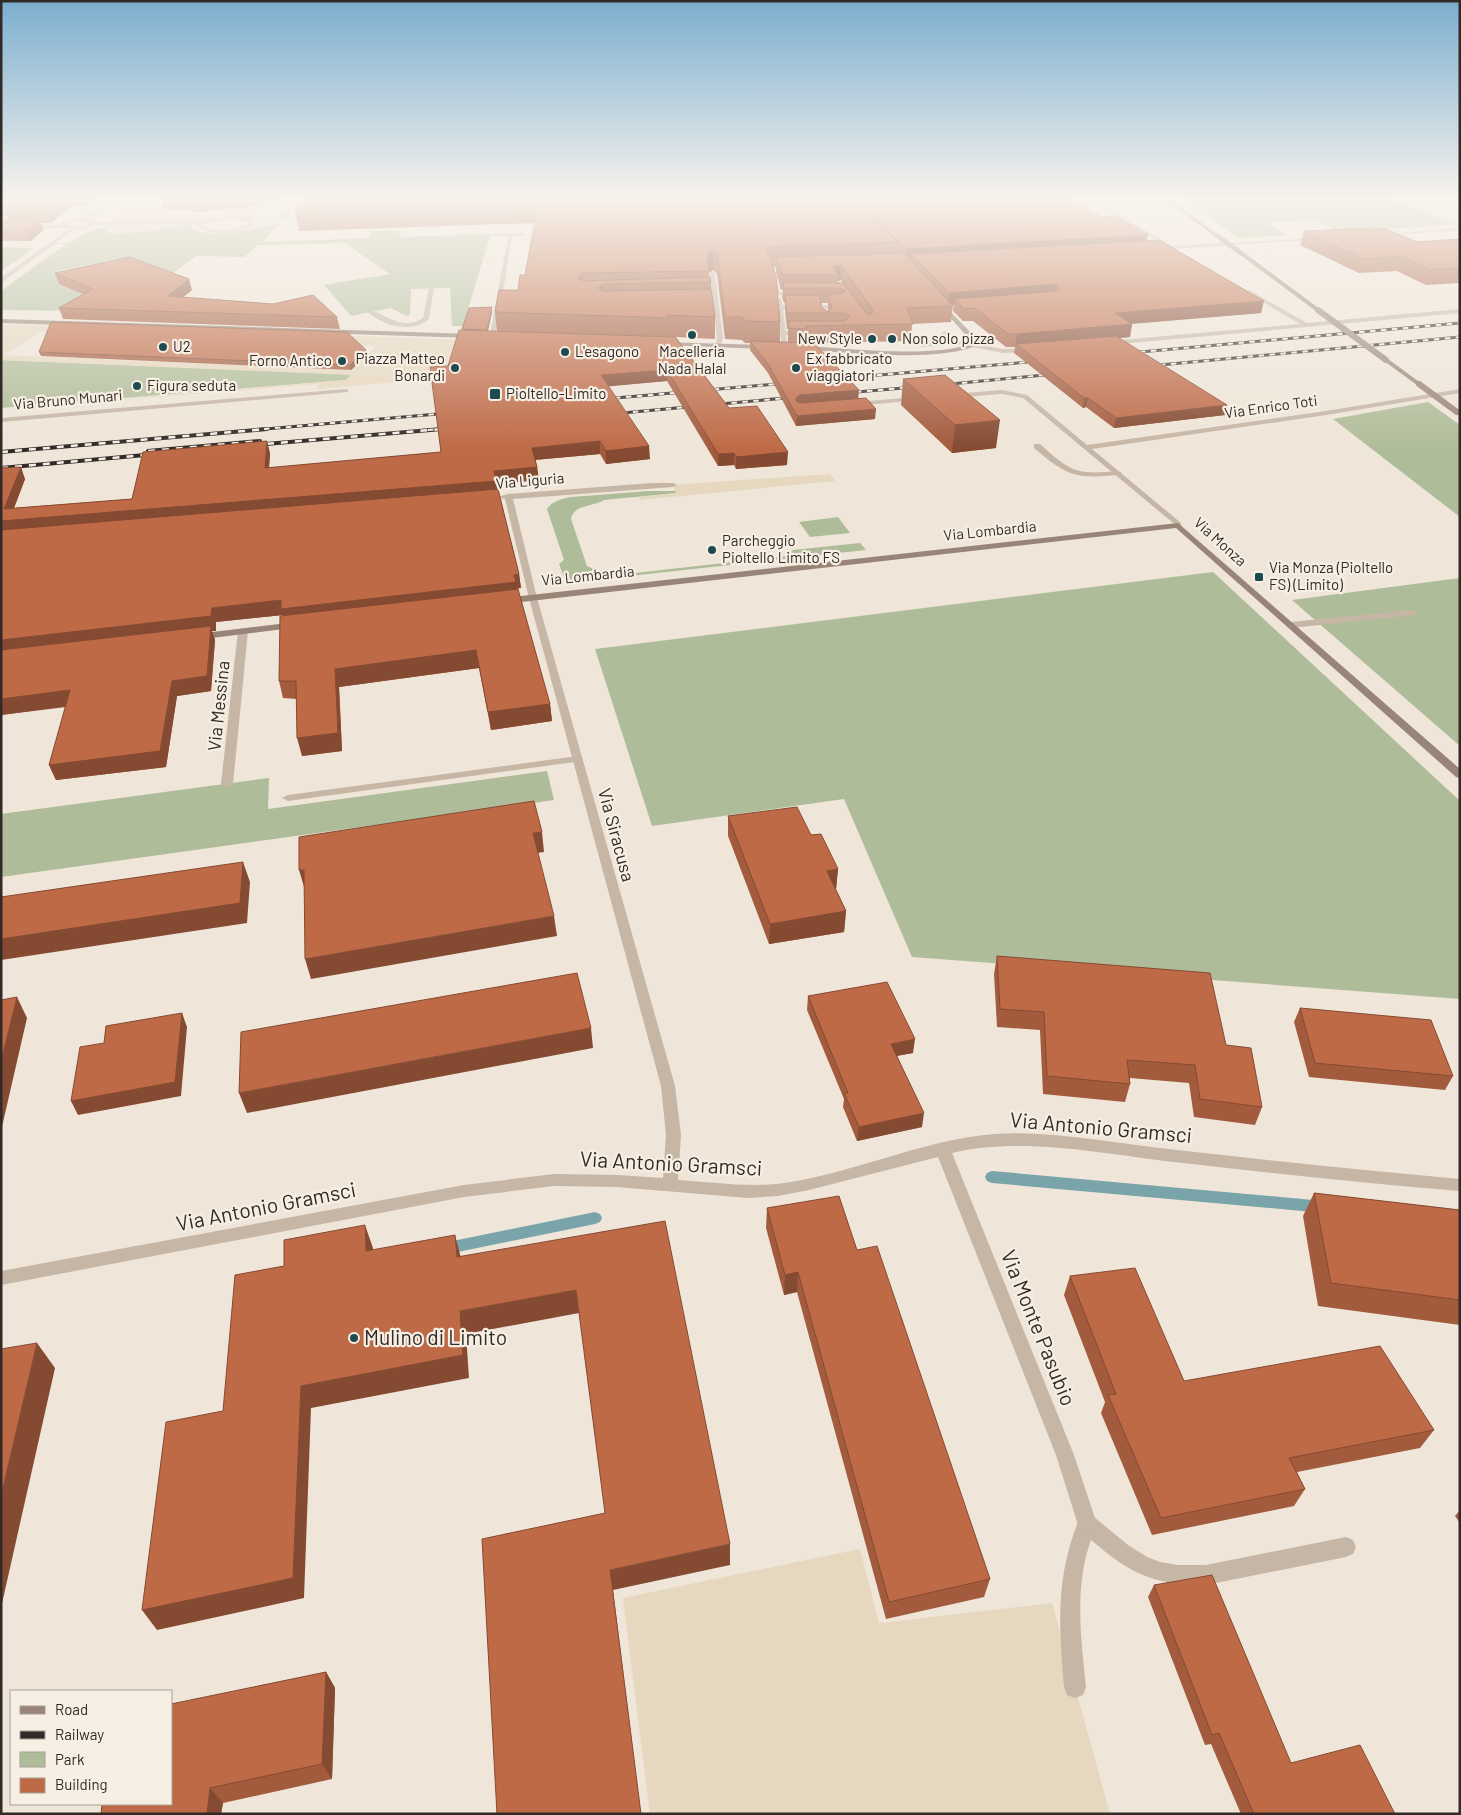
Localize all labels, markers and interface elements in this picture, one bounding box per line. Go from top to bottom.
marker: Macelleria Nada Halal [686,329,698,341]
place label: New Style [798,329,862,347]
place label: Non solo pizza [902,329,995,347]
marker: New Style [866,333,878,345]
marker: Non solo pizza [886,333,898,345]
place label: U2 [173,337,191,355]
marker: U2 [157,341,169,353]
place label: L'esagono [575,342,639,360]
place label: Macelleria Nada Halal [658,342,726,377]
marker: L'esagono [559,346,571,358]
place label: Piazza Matteo Bonardi [355,349,445,384]
place label: Ex fabbricato viaggiatori [806,349,892,384]
place label: Forno Antico [249,351,332,369]
marker: Forno Antico [336,355,348,367]
marker: Piazza Matteo Bonardi [449,362,461,374]
marker: Ex fabbricato viaggiatori [790,362,802,374]
place label: Figura seduta [147,376,236,394]
marker: Figura seduta [131,380,143,392]
place label: Pioltello-Limito [506,384,607,402]
street label: Via Bruno Munari [13,385,123,413]
marker: Pioltello-Limito [488,387,502,401]
street label: Via Enrico Toti [1223,391,1318,421]
street label: Via Liguria [495,468,565,492]
street label: Via Monza [1191,513,1251,570]
street label: Via Lombardia [943,516,1037,544]
place label: Parcheggio Pioltello Limito FS [722,531,840,566]
marker: Parcheggio Pioltello Limito FS [706,544,718,556]
place label: Via Monza (Pioltello FS) (Limito) [1269,558,1393,593]
street label: Via Lombardia [541,561,635,589]
marker: Via Monza (Pioltello FS) (Limito) [1253,571,1265,583]
street label: Via Messina [202,660,234,752]
street label: Via Siracusa [594,786,640,884]
street label: Via Antonio Gramsci [1009,1106,1193,1147]
street label: Via Antonio Gramsci [579,1145,763,1180]
street label: Via Antonio Gramsci [174,1176,358,1235]
street label: Via Monte Pasubio [997,1246,1082,1409]
place label: Mulino di Limito [364,1324,507,1349]
marker: Mulino di Limito [348,1332,360,1344]
legend [10,1690,172,1805]
text: Road [55,1700,88,1718]
text: Railway [55,1725,104,1743]
text: Park [55,1750,85,1768]
text: Building [55,1775,108,1793]

